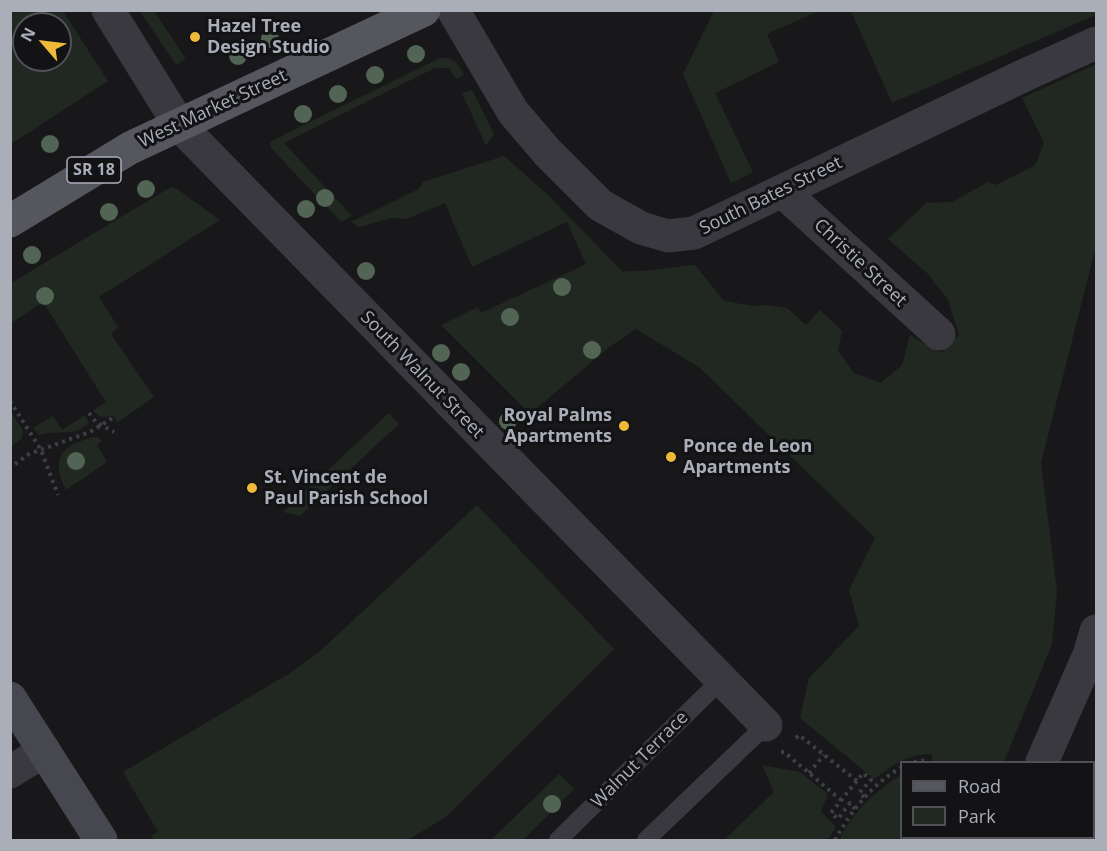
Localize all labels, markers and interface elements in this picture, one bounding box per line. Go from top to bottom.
north arrow [12,12,72,72]
place label: Hazel Tree Design Studio [207,16,330,58]
text: N [15,24,41,45]
marker: Hazel Tree Design Studio [188,30,202,44]
street label: West Market Street [136,65,290,153]
street label: South Bates Street [696,152,846,240]
road number: SR 18 [67,157,121,183]
street label: Christie Street [809,215,911,311]
street label: South Walnut Street [356,307,488,443]
place label: Royal Palms Apartments [503,405,612,448]
marker: Royal Palms Apartments [617,419,631,433]
place label: Ponce de Leon Apartments [683,436,812,478]
marker: Ponce de Leon Apartments [664,450,678,464]
place label: St. Vincent de Paul Parish School [264,467,428,510]
marker: St. Vincent de Paul Parish School [245,481,259,495]
street label: Walnut Terrace [587,707,693,813]
legend [900,761,1095,839]
text: Road [958,774,1001,798]
text: Park [958,804,996,828]

